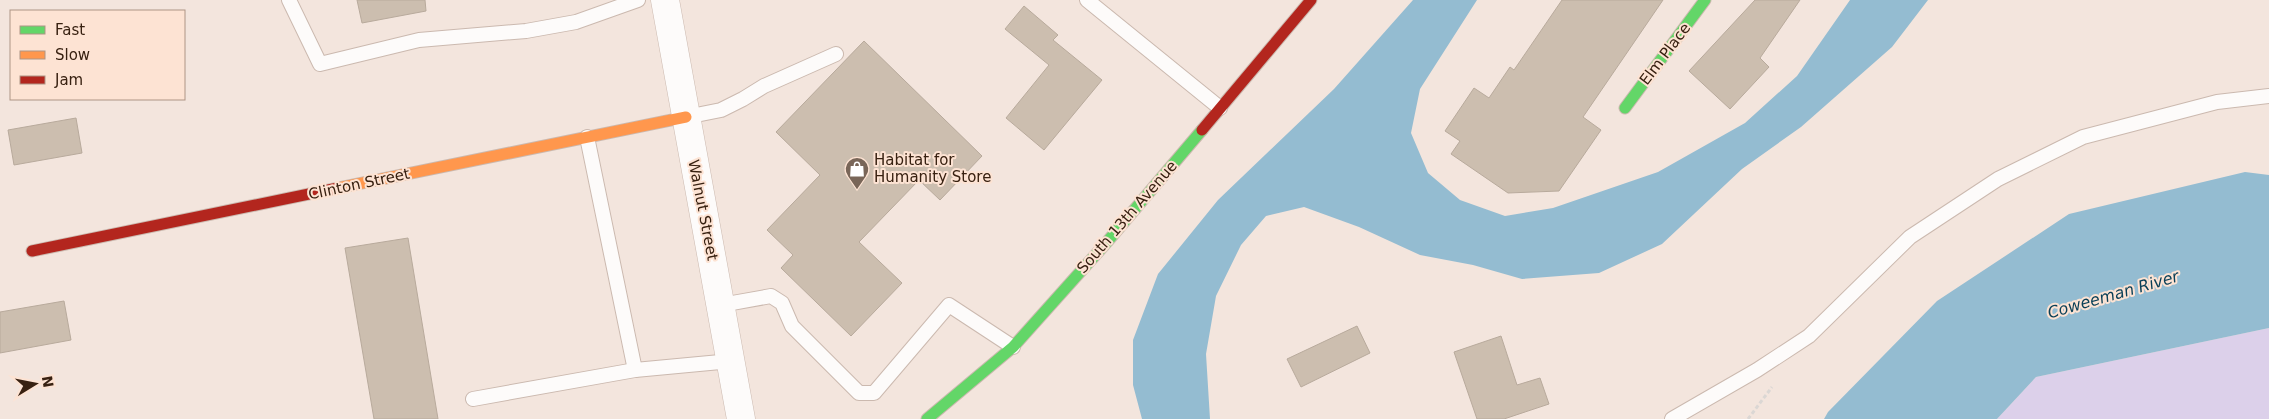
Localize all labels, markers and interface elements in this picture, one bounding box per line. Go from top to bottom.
legend [10,10,185,100]
street label: Elm Place [1636,19,1694,89]
text: Fast [55,21,85,39]
text: Slow [55,46,90,64]
text: Jam [54,71,83,89]
place label: Habitat for Humanity Store [874,151,991,186]
shop icon: Habitat for Humanity Store [844,156,870,190]
street label: South 13th Avenue [1073,157,1181,277]
street label: Walnut Street [684,158,722,262]
street label: Clinton Street [307,164,411,204]
water label: Coweeman River [2045,266,2182,322]
north arrow [10,359,60,409]
text: N [39,375,57,389]

